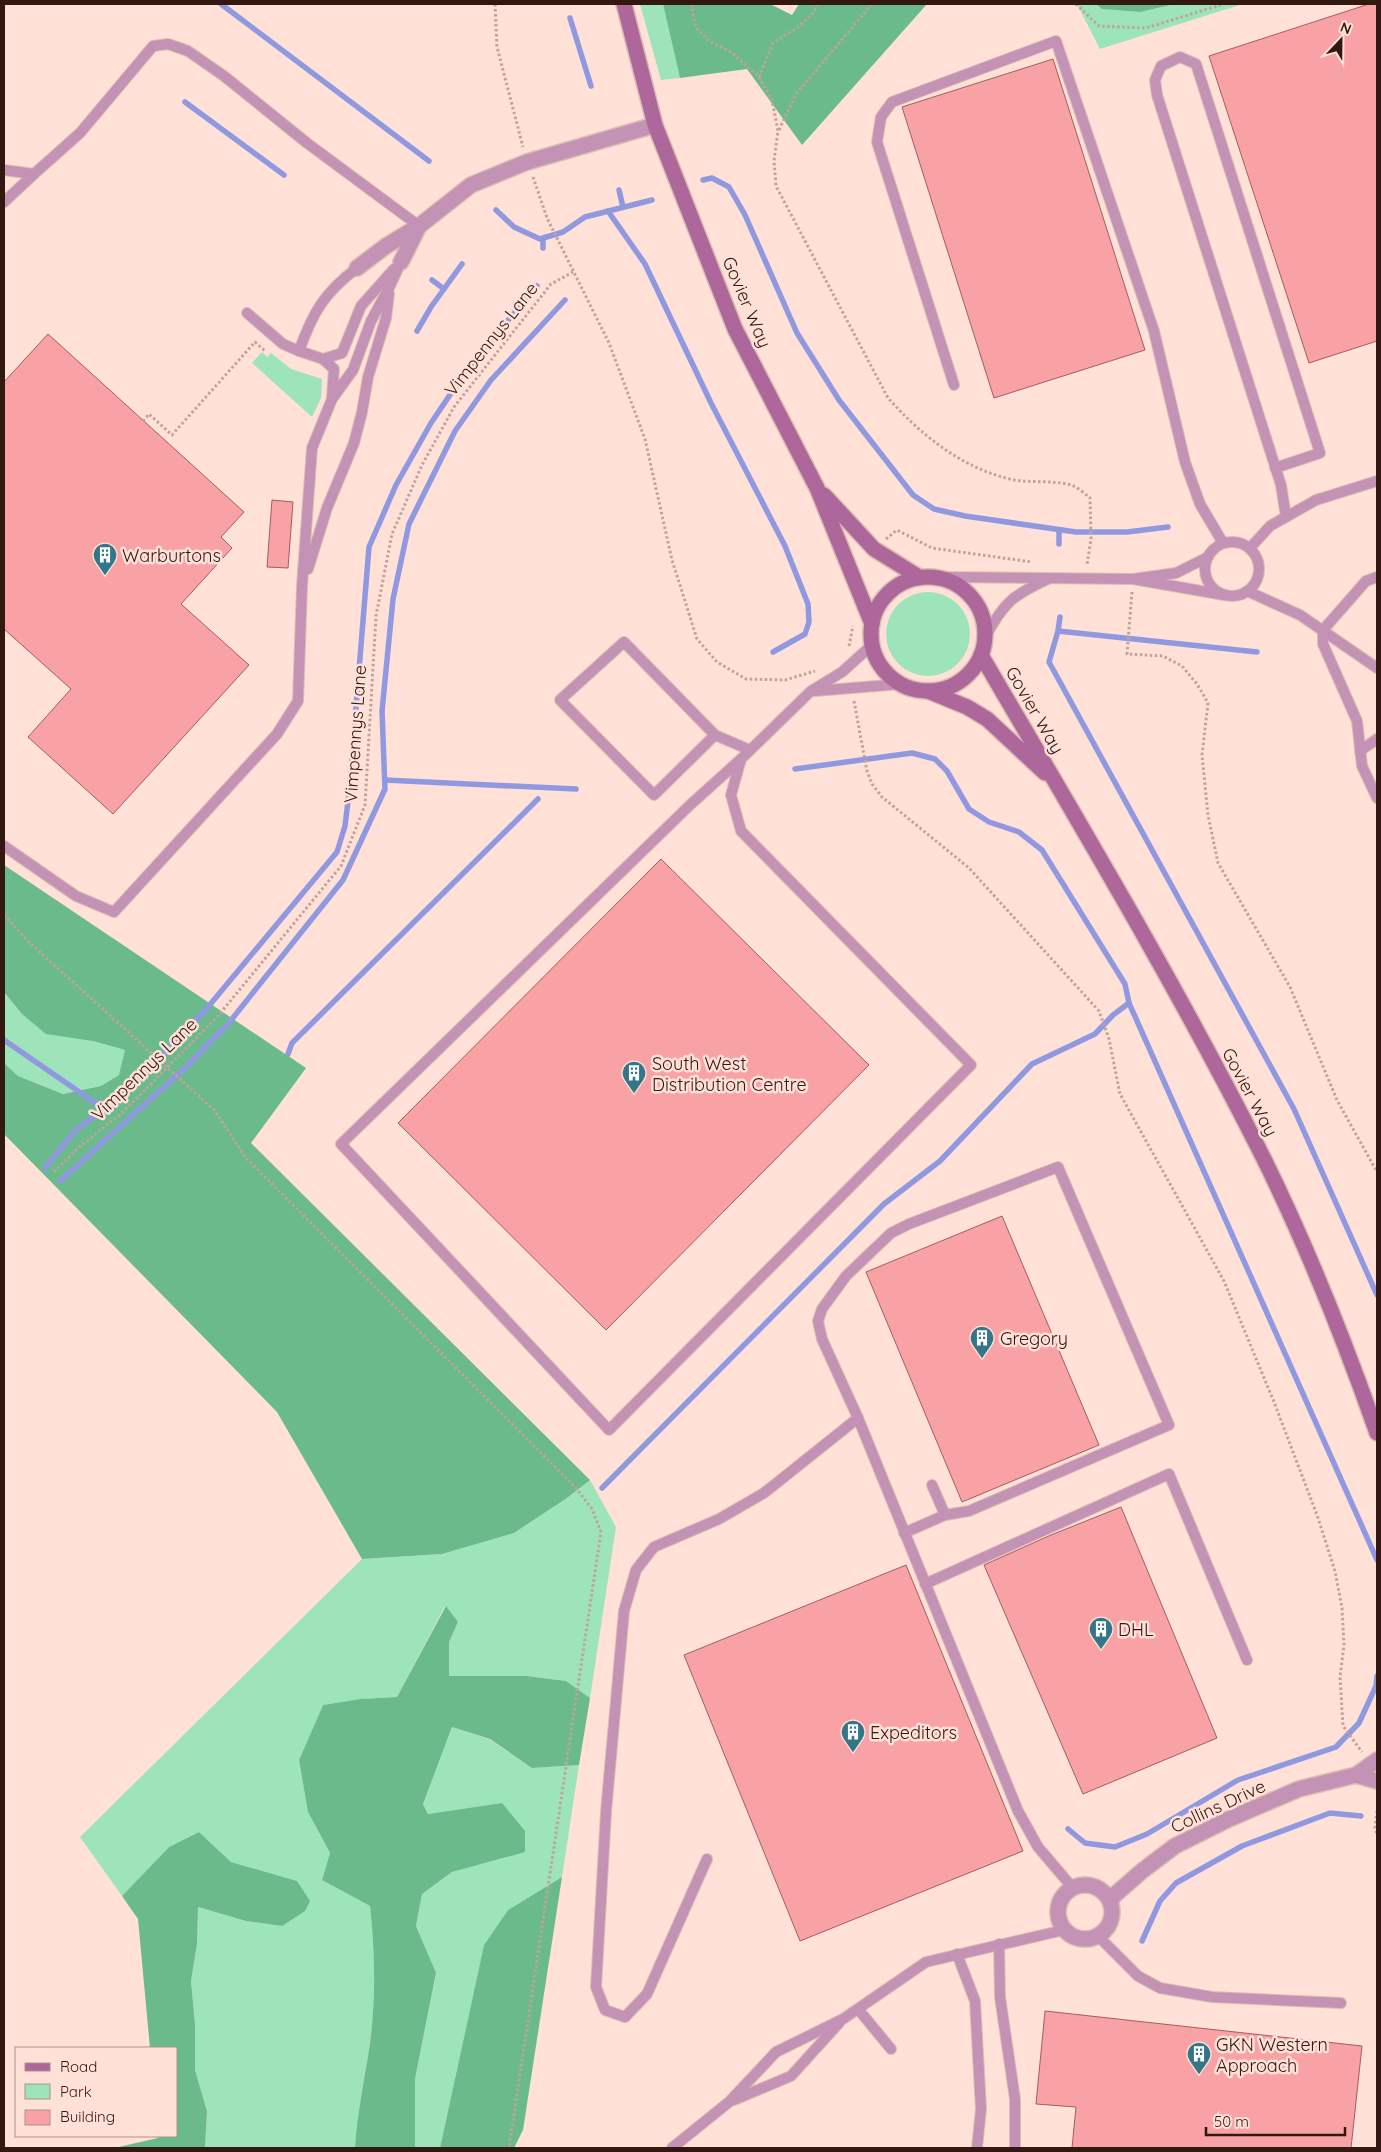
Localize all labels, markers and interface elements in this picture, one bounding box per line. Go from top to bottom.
north arrow [1316,15,1366,65]
text: N [1338,18,1354,38]
street label: Govier Way [717,253,777,351]
street label: Vimpennys Lane [439,277,543,401]
building icon: Warburtons [92,542,118,576]
place label: Warburtons [122,544,221,567]
street label: Govier Way [1001,662,1069,758]
street label: Vimpennys Lane [339,664,371,804]
street label: Vimpennys Lane [86,1013,202,1125]
street label: Govier Way [1217,1044,1283,1140]
place label: South West Distribution Centre [652,1052,807,1096]
building icon: South West Distribution Centre [621,1060,647,1094]
building icon: Gregory [969,1325,995,1359]
place label: Gregory [1000,1327,1068,1350]
building icon: DHL [1088,1616,1114,1650]
place label: DHL [1118,1618,1154,1641]
building icon: Expeditors [840,1719,866,1753]
place label: Expeditors [870,1721,957,1744]
street label: Collins Drive [1167,1774,1269,1838]
place label: GKN Western Approach [1216,2033,1328,2077]
building icon: GKN Western Approach [1186,2041,1212,2075]
legend [15,2047,178,2137]
text: Road [60,2057,97,2076]
text: Park [60,2082,92,2101]
scale bar [1206,2104,1345,2136]
text: Building [60,2107,115,2126]
text: 50 m [1214,2112,1249,2131]

